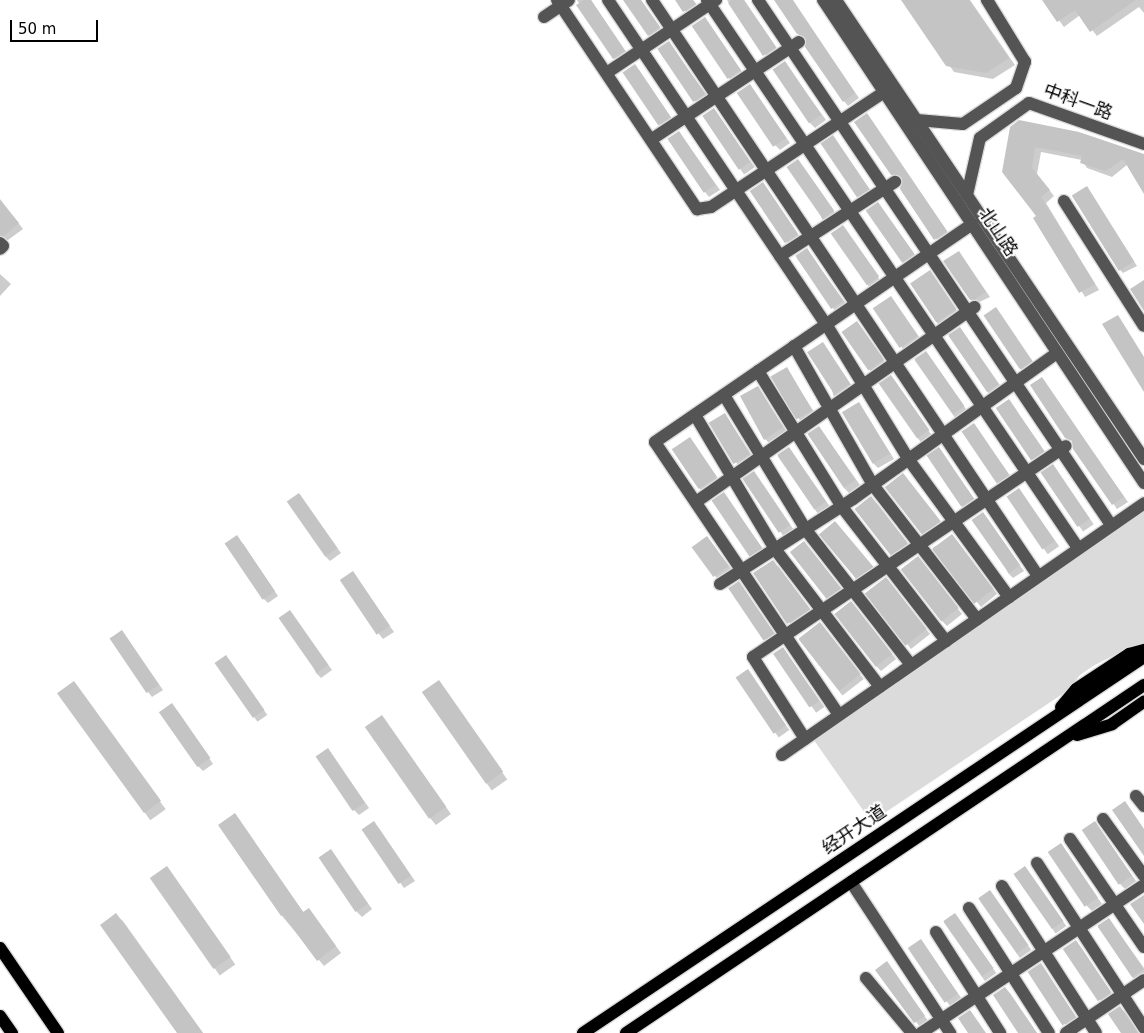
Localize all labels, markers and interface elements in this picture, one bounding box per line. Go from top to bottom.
scale bar [12,10,100,42]
text: 50 m [18,20,56,38]
street label: 中科一路 [1040,80,1116,124]
street label: 北山路 [974,204,1022,260]
street label: 经开大道 [818,801,890,859]

